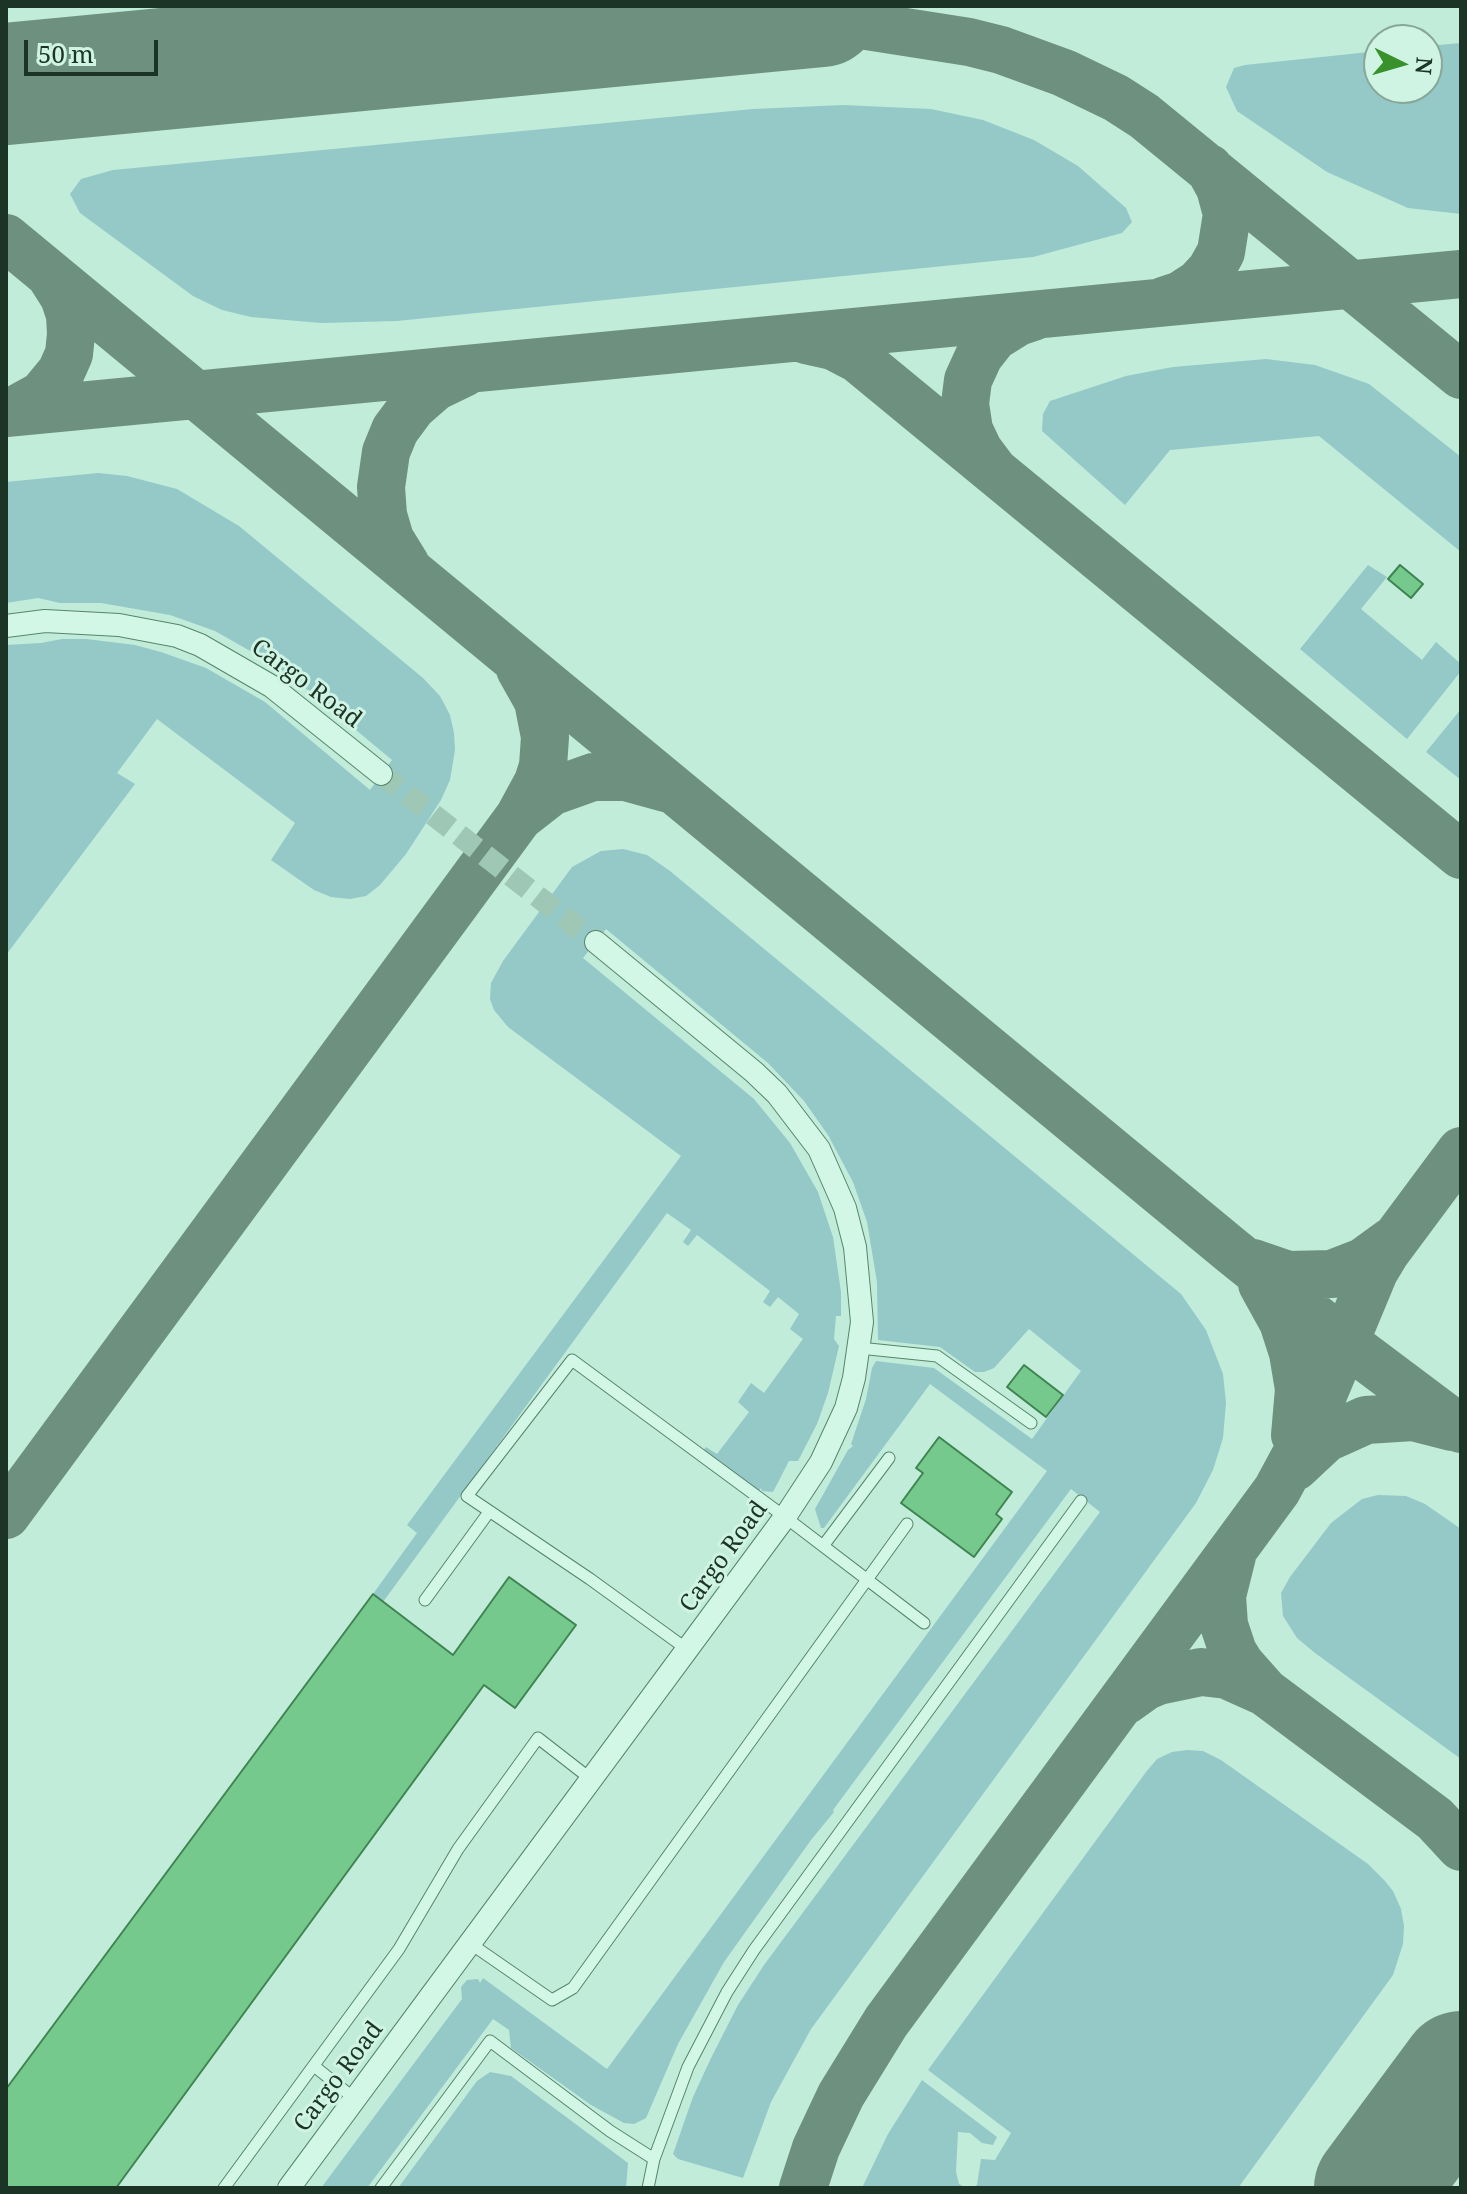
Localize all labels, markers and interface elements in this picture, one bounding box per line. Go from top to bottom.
scale bar [28,24,162,74]
north arrow [1363,24,1443,104]
text: 50 m [38,37,94,70]
text: N [1409,56,1441,76]
street label: Cargo Road [245,633,367,735]
street label: Cargo Road [674,1496,774,1618]
street label: Cargo Road [288,2016,390,2138]

